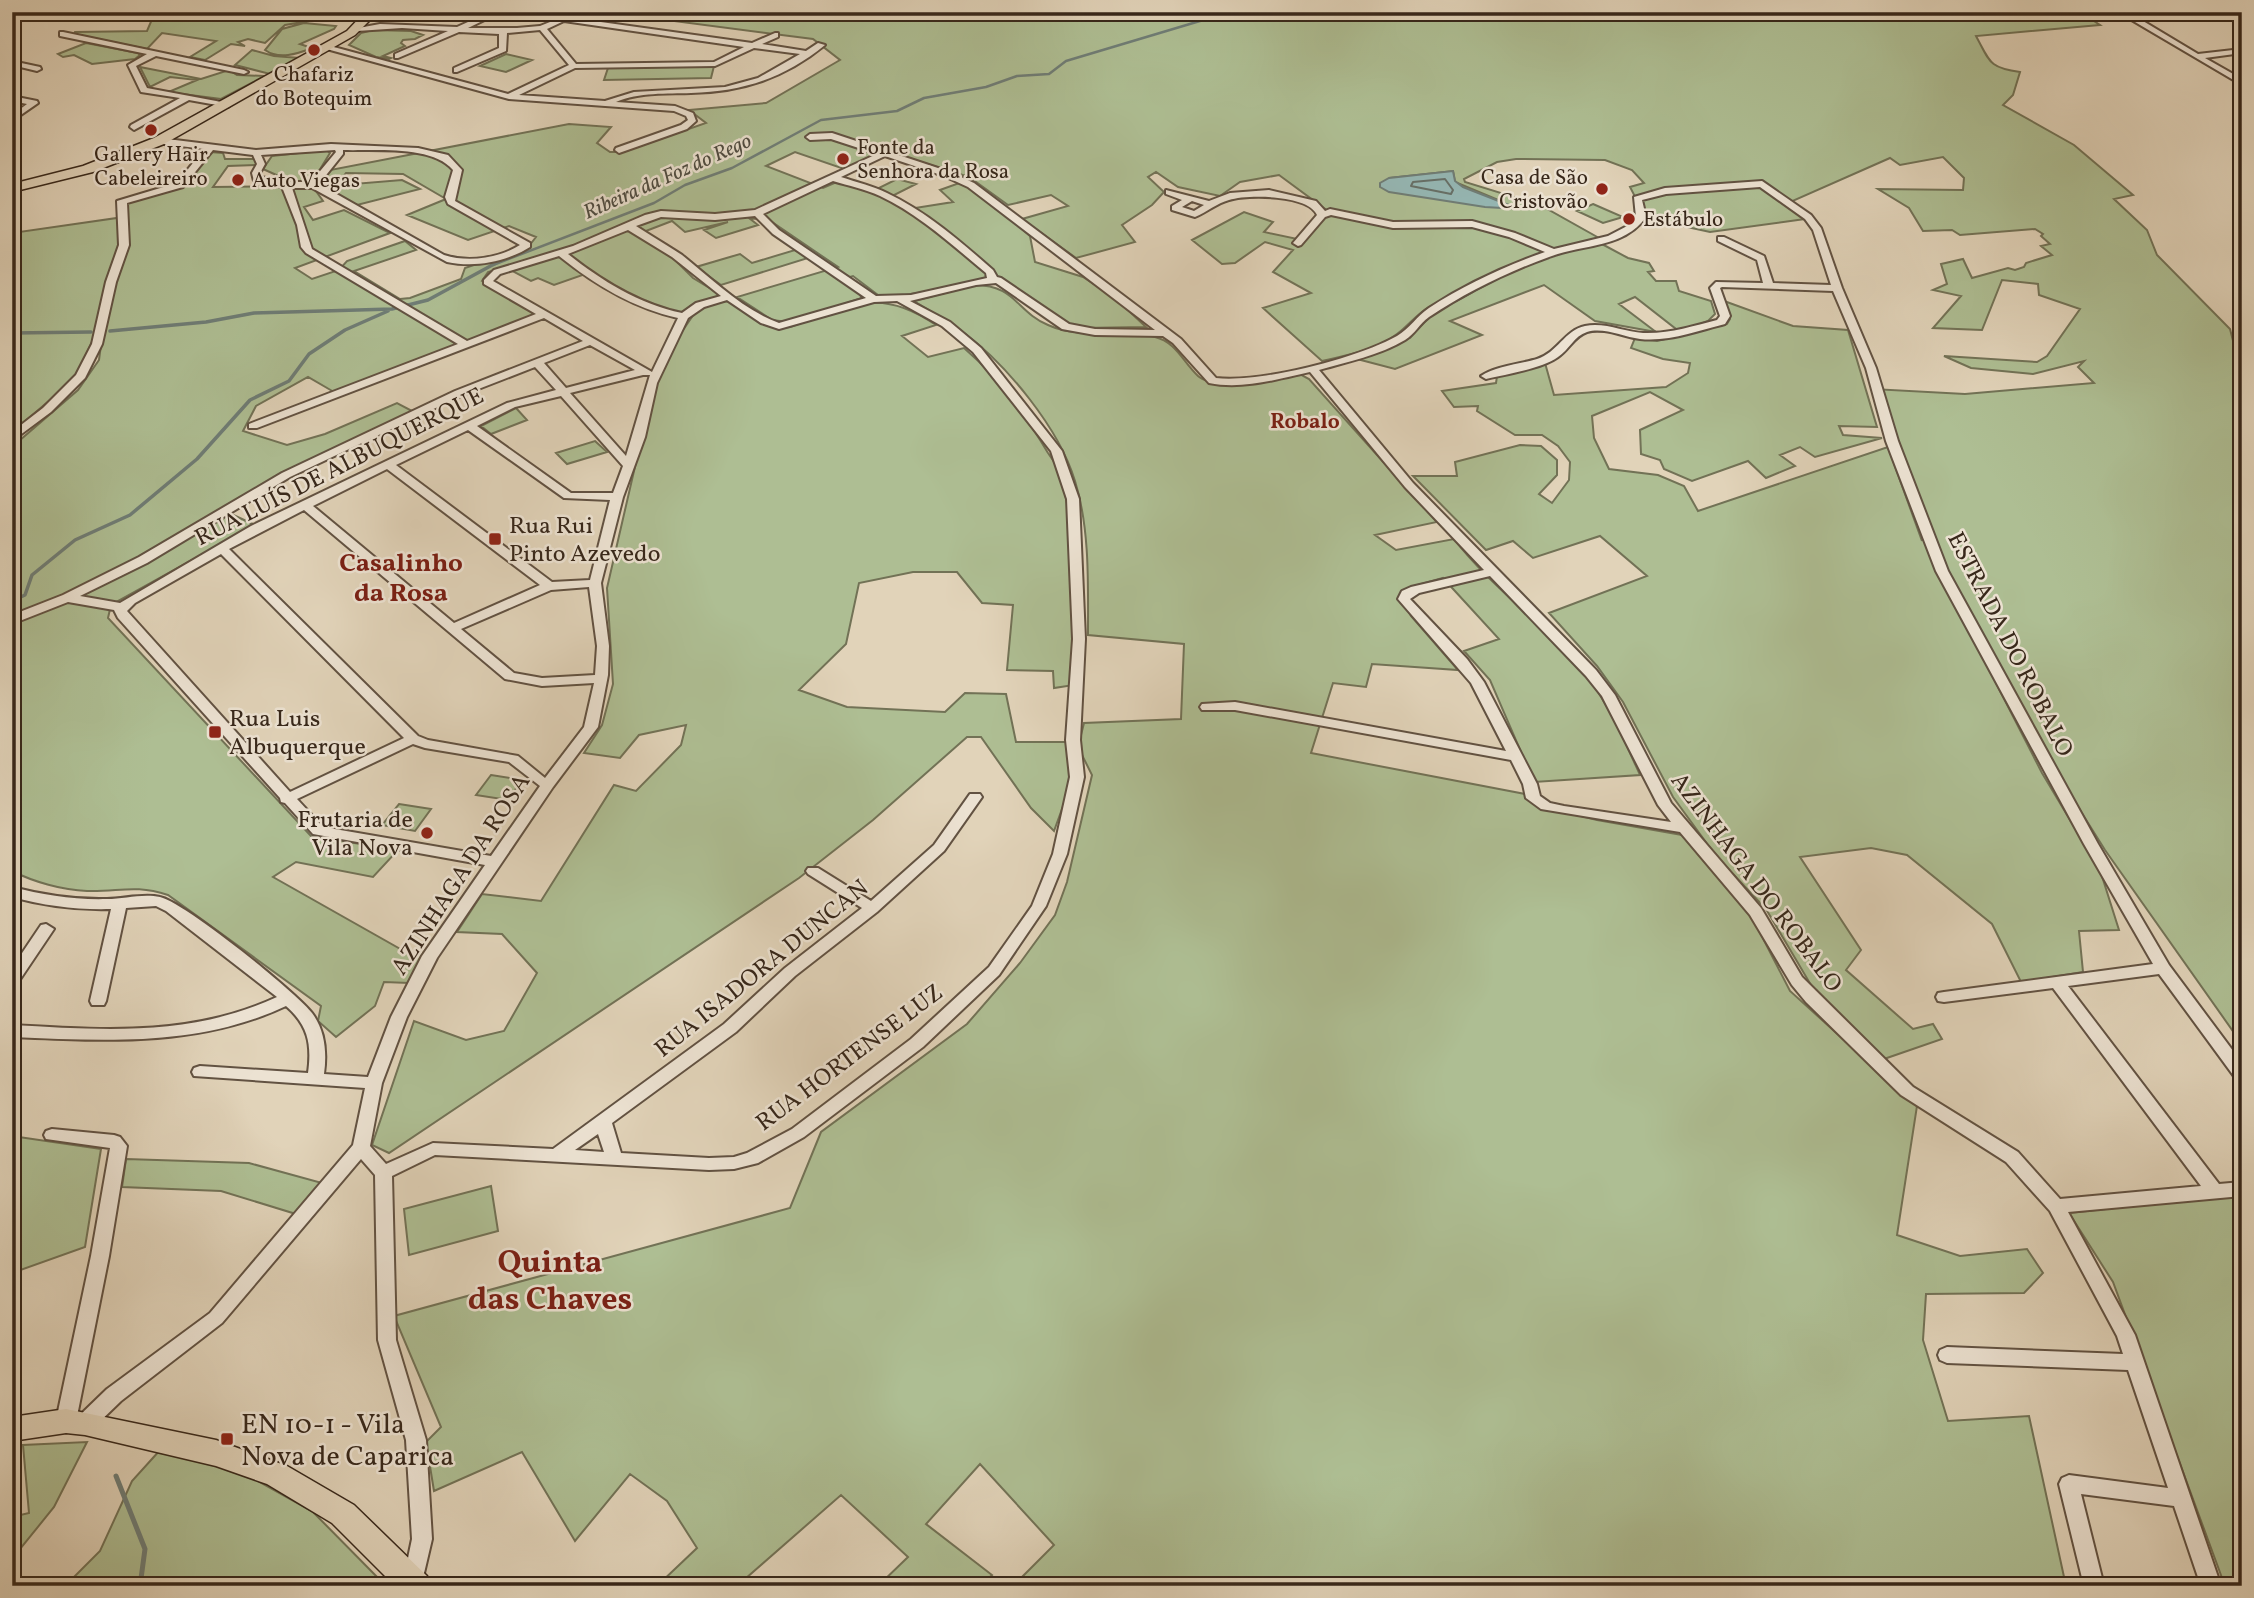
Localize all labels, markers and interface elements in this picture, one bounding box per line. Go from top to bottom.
marker: Chafariz do Botequim [306,42,322,58]
place label: Chafariz do Botequim [256,61,372,114]
marker: Gallery Hair Cabeleireiro [143,122,159,138]
water label: Ribeira da Foz do Rego [579,127,757,228]
place label: Fonte da Senhora da Rosa [857,134,1009,187]
place label: Gallery Hair Cabeleireiro [94,141,208,194]
marker: Fonte da Senhora da Rosa [835,151,851,167]
place label: Casa de São Cristovão [1481,164,1588,217]
place label: Auto Viegas [252,167,360,196]
marker: Auto Viegas [230,172,246,188]
marker: Casa de São Cristovão [1594,181,1610,197]
place label: Estábulo [1643,206,1723,235]
marker: Estábulo [1621,211,1637,227]
street label: RUA LUÍS DE ALBUQUERQUE [189,380,490,556]
district label: Robalo [1270,408,1340,437]
place label: Rua Rui Pinto Azevedo [509,510,660,572]
street label: ESTRADA DO ROBALO [1938,527,2081,763]
marker: Rua Rui Pinto Azevedo [487,531,503,547]
district label: Casalinho da Rosa [339,546,463,612]
place label: Rua Luis Albuquerque [229,703,366,765]
marker: Rua Luis Albuquerque [207,724,223,740]
street label: AZINHAGA DO ROBALO [1661,766,1849,1000]
street label: AZINHAGA DA ROSA [384,768,540,983]
place label: Frutaria de Vila Nova [297,804,413,866]
marker: Frutaria de Vila Nova [419,825,435,841]
street label: RUA ISADORA DUNCAN [648,872,877,1067]
street label: RUA HORTENSE LUZ [749,977,951,1140]
district label: Quinta das Chaves [468,1242,632,1323]
place label: EN 10-1 - Vila Nova de Caparica [241,1406,454,1477]
marker: EN 10-1 - Vila Nova de Caparica [219,1431,235,1447]

